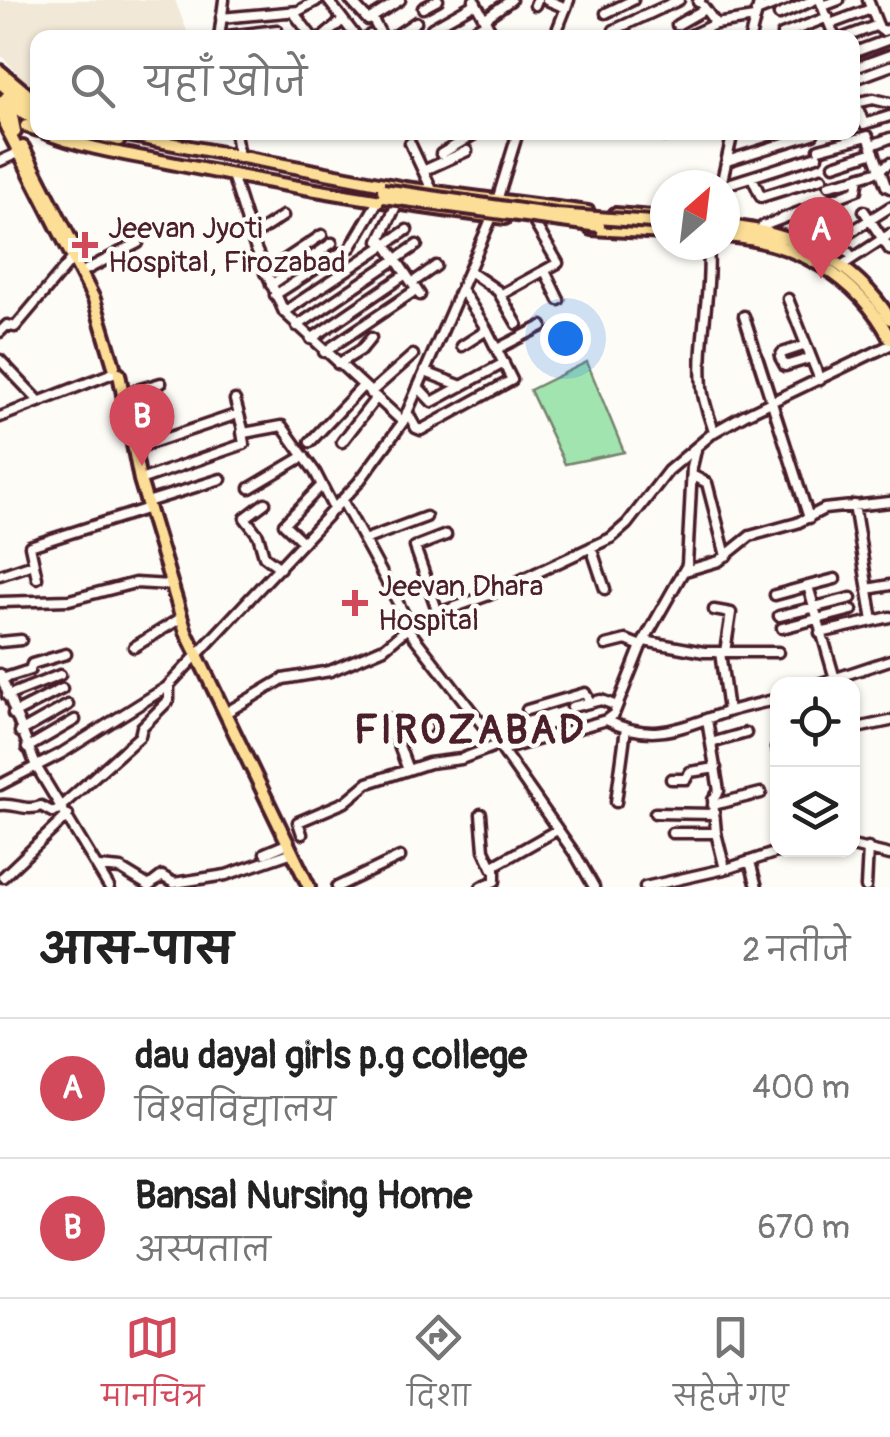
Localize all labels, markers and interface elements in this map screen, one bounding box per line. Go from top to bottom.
search box [30,30,860,140]
icon: search [65,58,120,113]
text: यहाँ खोजें [145,59,307,107]
north arrow [650,170,740,260]
pin: A [788,196,854,279]
place label: Jeevan Jyoti Hospital, Firozabad [108,210,346,281]
marker: Jeevan Jyoti Hospital, Firozabad [72,232,98,258]
your location [540,313,591,364]
pin: B [110,384,174,466]
place label: Jeevan Dhara Hospital [378,568,543,639]
marker: Jeevan Dhara Hospital [342,590,368,616]
map controls [770,677,860,857]
button: locate [770,677,860,767]
district label: FIROZABAD [354,706,586,755]
button: layers [770,767,860,857]
text: आस-पास [40,924,233,976]
text: 2 नतीजे [742,931,850,971]
text: dau dayal girls p.g college [135,1032,527,1080]
text: A [62,1068,83,1108]
text: 400 m [752,1068,850,1108]
text: विश्वविद्यालय [135,1091,336,1131]
text: Bansal Nursing Home [135,1172,472,1220]
text: B [63,1208,82,1248]
text: 670 m [758,1208,850,1248]
text: अस्पताल [135,1231,271,1271]
tab: मानचित्र [101,1310,204,1427]
tab: दिशा [407,1310,471,1427]
tab: सहेजे गए [673,1310,789,1427]

